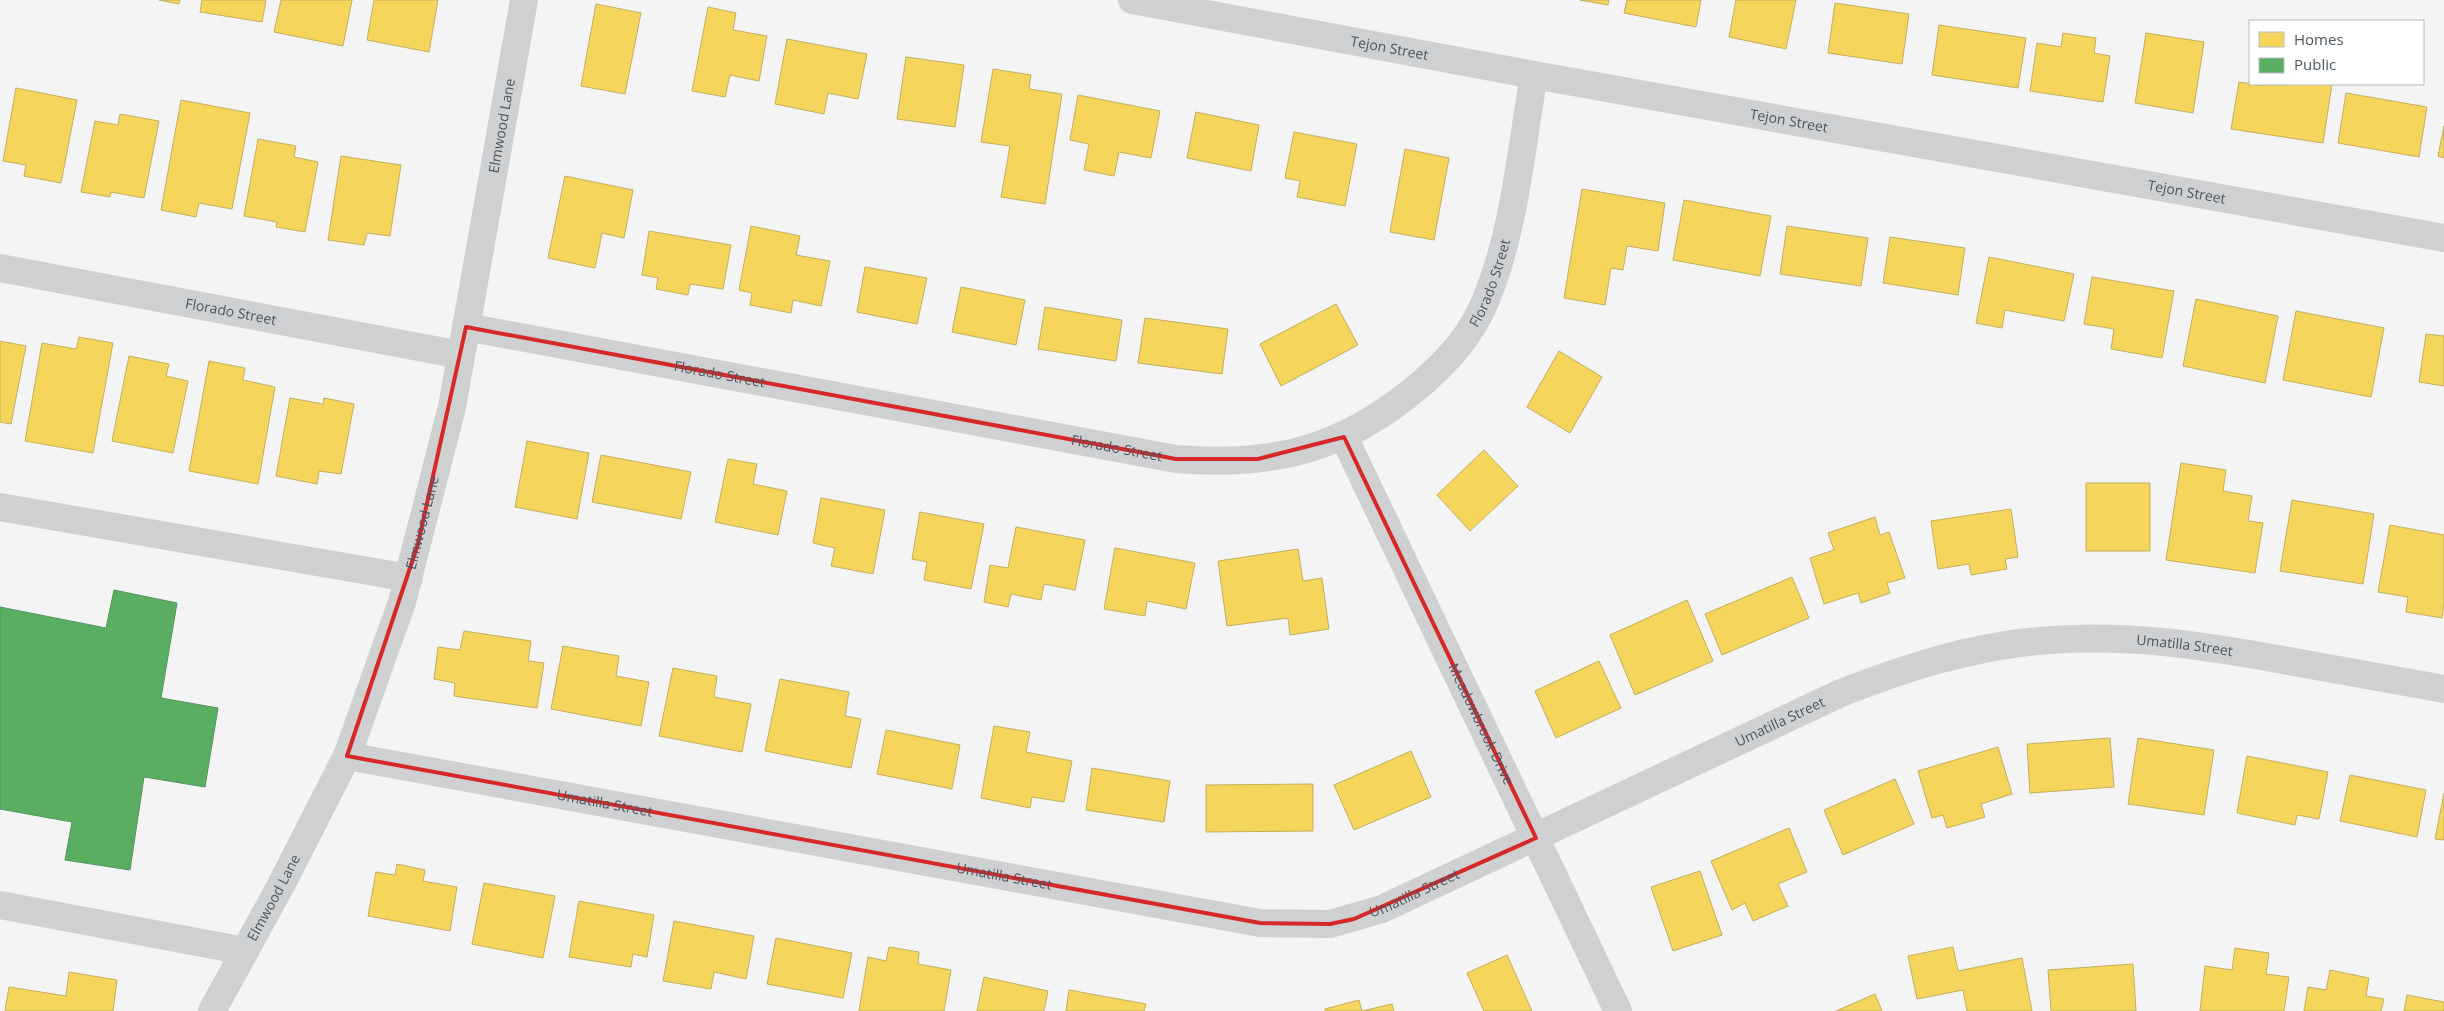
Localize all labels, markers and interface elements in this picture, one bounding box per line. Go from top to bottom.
legend [2249,20,2424,85]
text: Homes [2294,29,2344,49]
street label: Tejon Street [1349,31,1430,64]
text: Public [2294,54,2336,74]
street label: Elmwood Lane [484,77,519,174]
street label: Tejon Street [1749,104,1830,136]
street label: Tejon Street [2146,175,2227,208]
street label: Florado Street [1464,237,1514,330]
street label: Florado Street [184,293,278,329]
street label: Florado Street [673,356,767,391]
street label: Florado Street [1070,430,1164,465]
street label: Elmwood Lane [401,474,443,571]
street label: Umatilla Street [2136,630,2234,660]
street label: Meadowbrook Drive [1444,660,1519,788]
street label: Umatilla Street [1732,692,1828,751]
street label: Umatilla Street [555,785,654,821]
street label: Elmwood Lane [242,851,304,944]
street label: Umatilla Street [955,858,1054,894]
street label: Umatilla Street [1367,864,1462,921]

